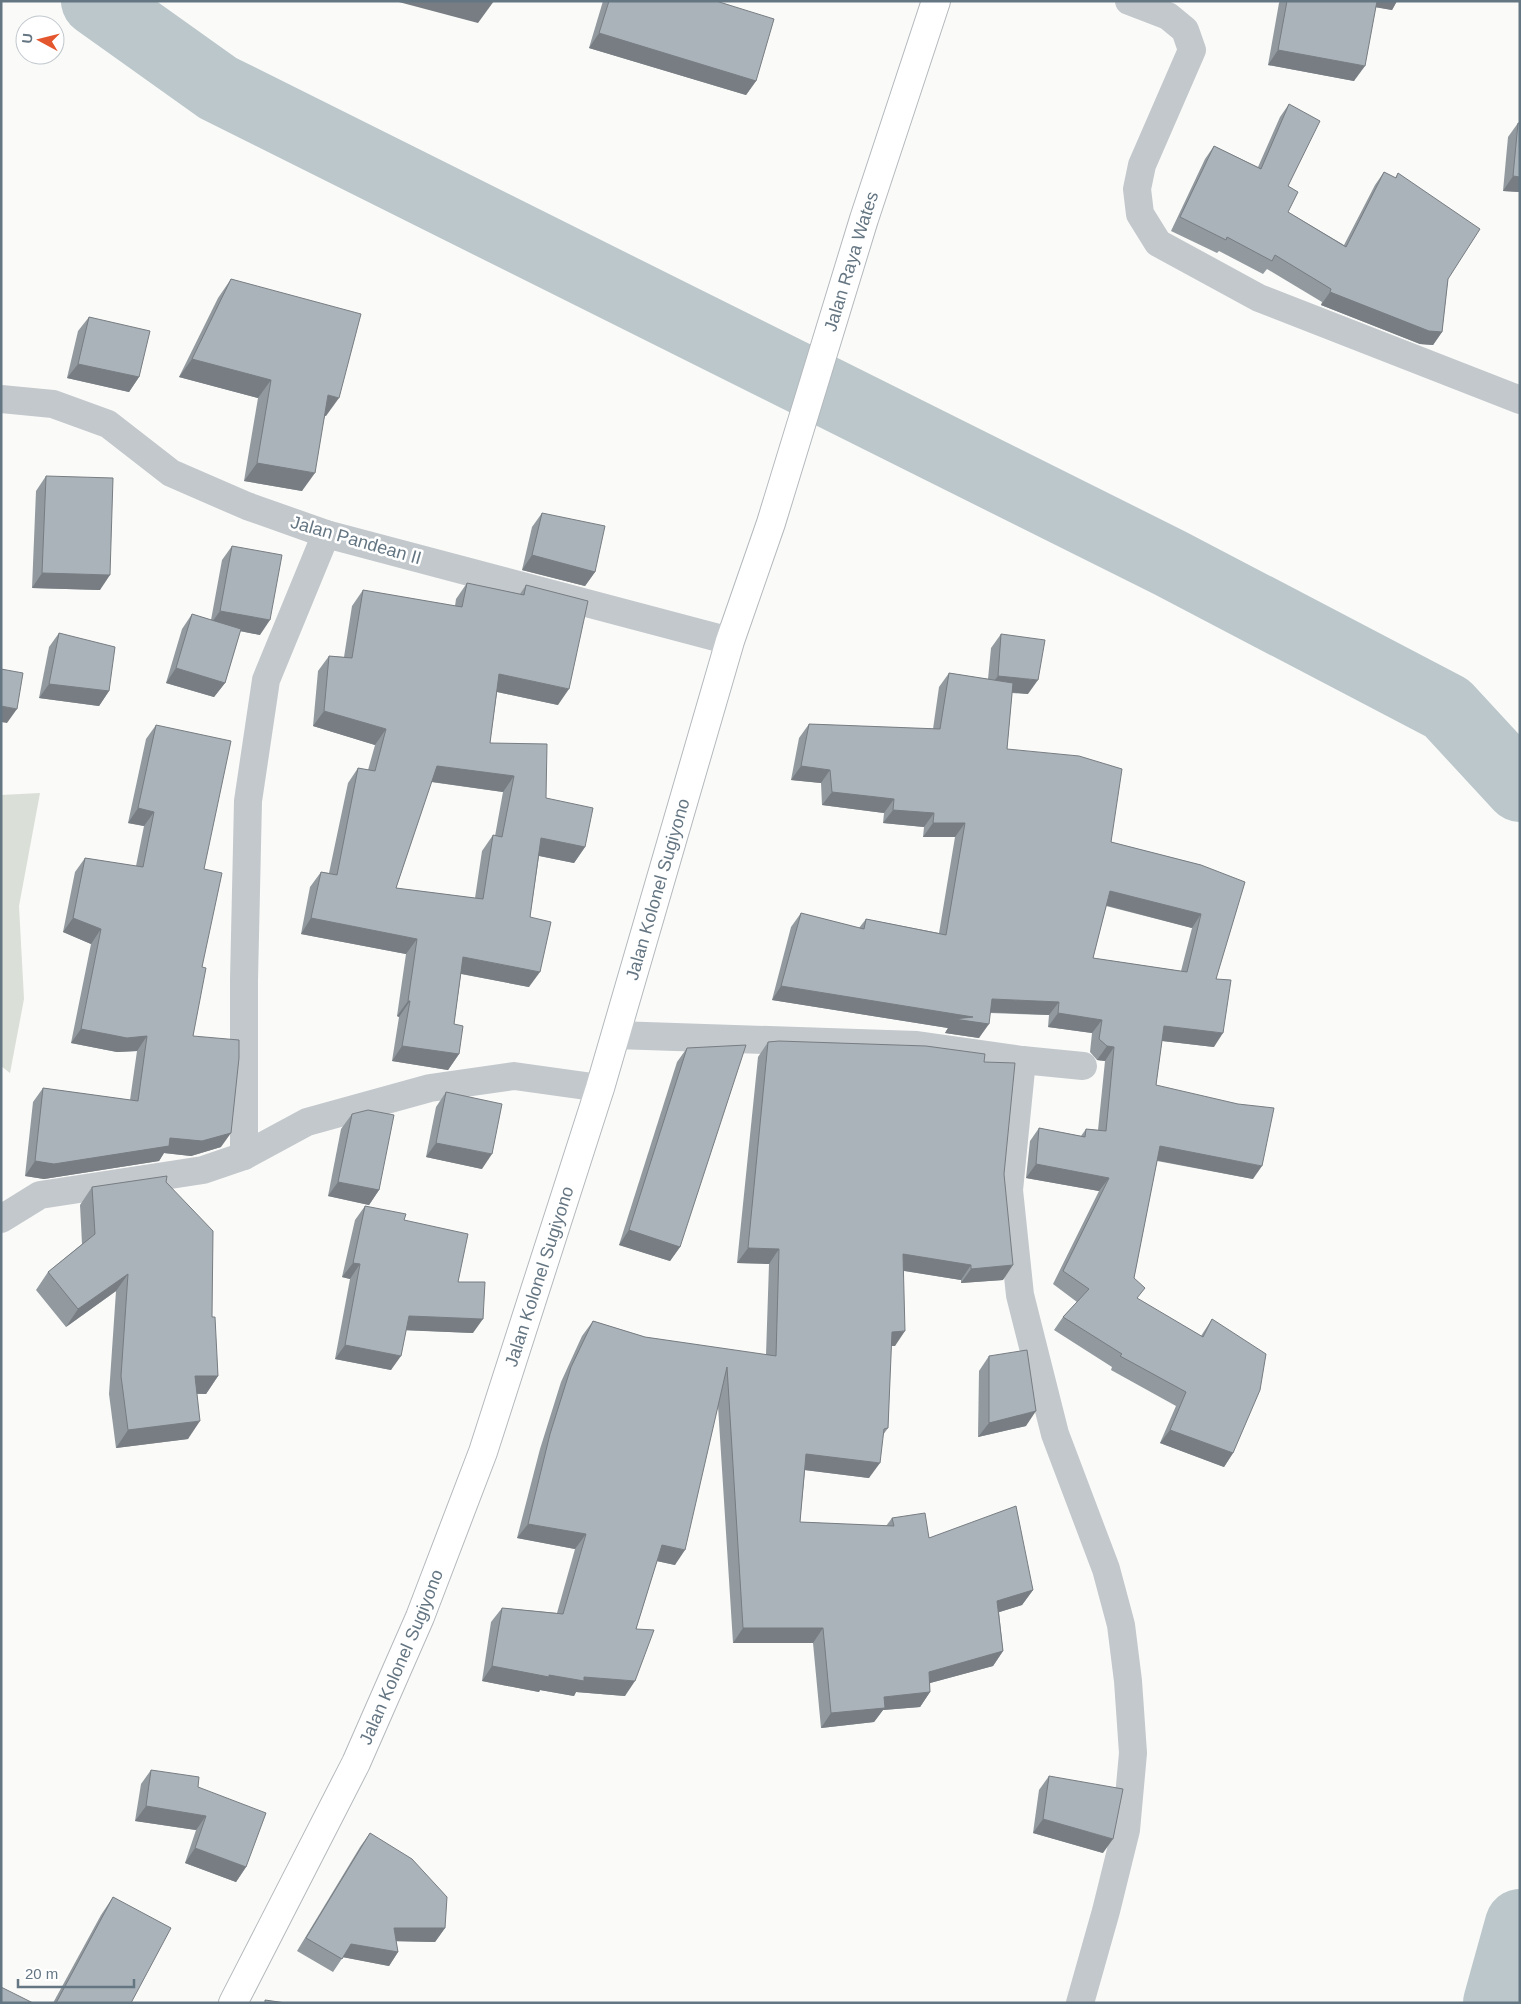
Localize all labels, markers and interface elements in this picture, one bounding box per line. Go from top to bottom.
north arrow [15,15,65,65]
text: U [19,32,36,44]
street label: Jalan Raya Wates [820,189,882,334]
street label: Jalan Pandean II [288,512,424,568]
street label: Jalan Kolonel Sugiyono [622,796,694,982]
street label: Jalan Kolonel Sugiyono [501,1184,578,1369]
street label: Jalan Kolonel Sugiyono [355,1567,447,1748]
scale bar [18,1956,134,1988]
text: 20 m [25,1965,58,1982]

